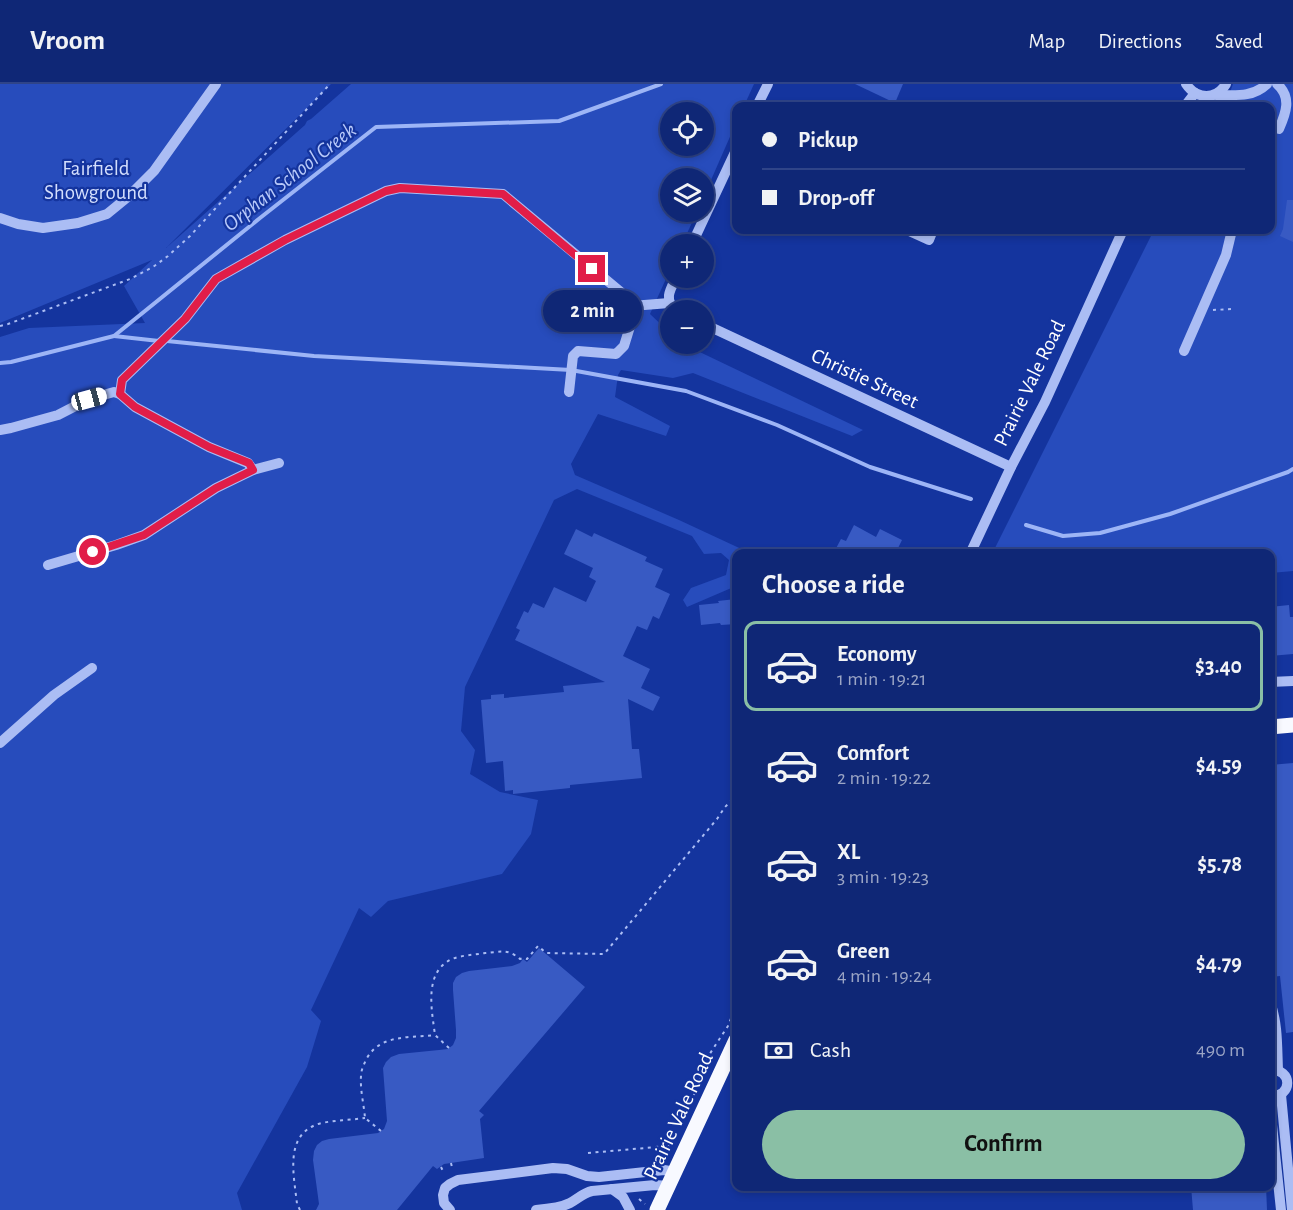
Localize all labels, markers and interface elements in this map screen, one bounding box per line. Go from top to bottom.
text: Vroom [30,27,105,55]
text: Map [1029,31,1065,52]
text: Directions [1098,31,1182,52]
text: Saved [1215,31,1263,52]
map controls [660,102,714,354]
button: locate [660,102,714,156]
water label: Orphan School Creek [219,118,361,236]
text: Pickup [798,129,858,151]
park label: Fairfield Showground [44,158,148,203]
button: layers [660,168,714,222]
text: Drop-off [798,187,874,209]
button: + [660,234,714,288]
route end [578,255,605,282]
callout: 2 min [542,290,642,332]
button: − [660,300,714,354]
text: 2 min [570,301,615,321]
street label: Prairie Vale Road [990,317,1069,450]
street label: Christie Street [808,345,922,413]
car [69,386,109,412]
route start [79,538,106,565]
text: Choose a ride [762,571,905,598]
icon: car [765,639,819,693]
text: Economy [837,643,917,665]
text: $3.40 [1195,655,1242,677]
text: 1 min · 19:21 [837,669,926,689]
icon: car [765,738,819,792]
text: Comfort [837,742,909,764]
text: $4.59 [1196,754,1242,776]
text: 2 min · 19:22 [837,768,931,788]
icon: car [765,837,819,891]
text: XL [837,841,860,863]
text: $5.78 [1197,853,1242,875]
text: 3 min · 19:23 [837,867,929,887]
icon: car [765,936,819,990]
text: Green [837,940,890,962]
text: $4.79 [1196,952,1242,974]
text: 4 min · 19:24 [837,966,932,986]
icon: cash [762,1034,795,1067]
text: Cash [810,1039,851,1061]
text: 490 m [1196,1040,1245,1060]
street label: Prairie Vale Road [640,1049,717,1183]
button: Confirm [762,1110,1245,1179]

